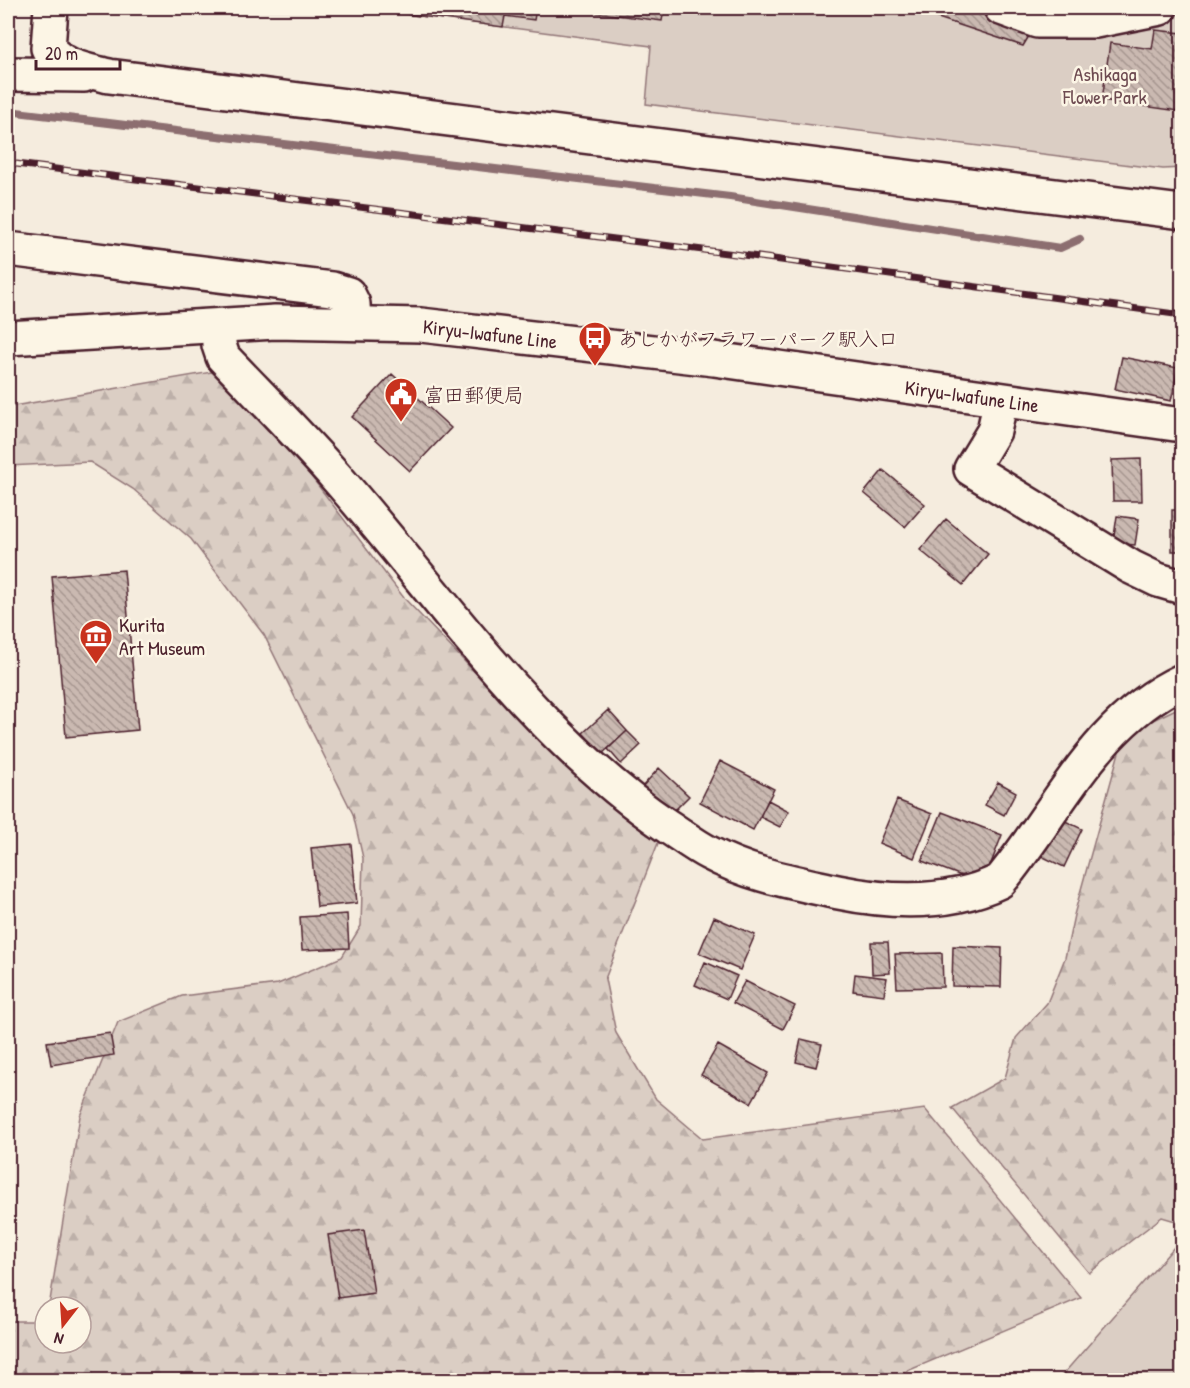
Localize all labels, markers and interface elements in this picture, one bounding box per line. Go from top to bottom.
scale bar [36,33,120,71]
text: 20 m [45,41,78,66]
park label: Ashikaga Flower Park [1062,60,1147,110]
street label: Kiryu-Iwafune Line [422,312,559,354]
bus stop icon: あしかがフラワーパーク駅入口 [577,320,613,367]
place label: あしかがフラワーパーク駅入口 [618,325,898,352]
street label: Kiryu-Iwafune Line [903,373,1041,418]
public building icon: 富田郵便局 [383,376,419,423]
place label: 富田郵便局 [424,381,524,408]
place label: Kurita Art Museum [119,611,205,661]
museum icon: Kurita Art Museum [78,618,114,665]
north arrow [33,1295,93,1355]
text: N [51,1327,66,1351]

